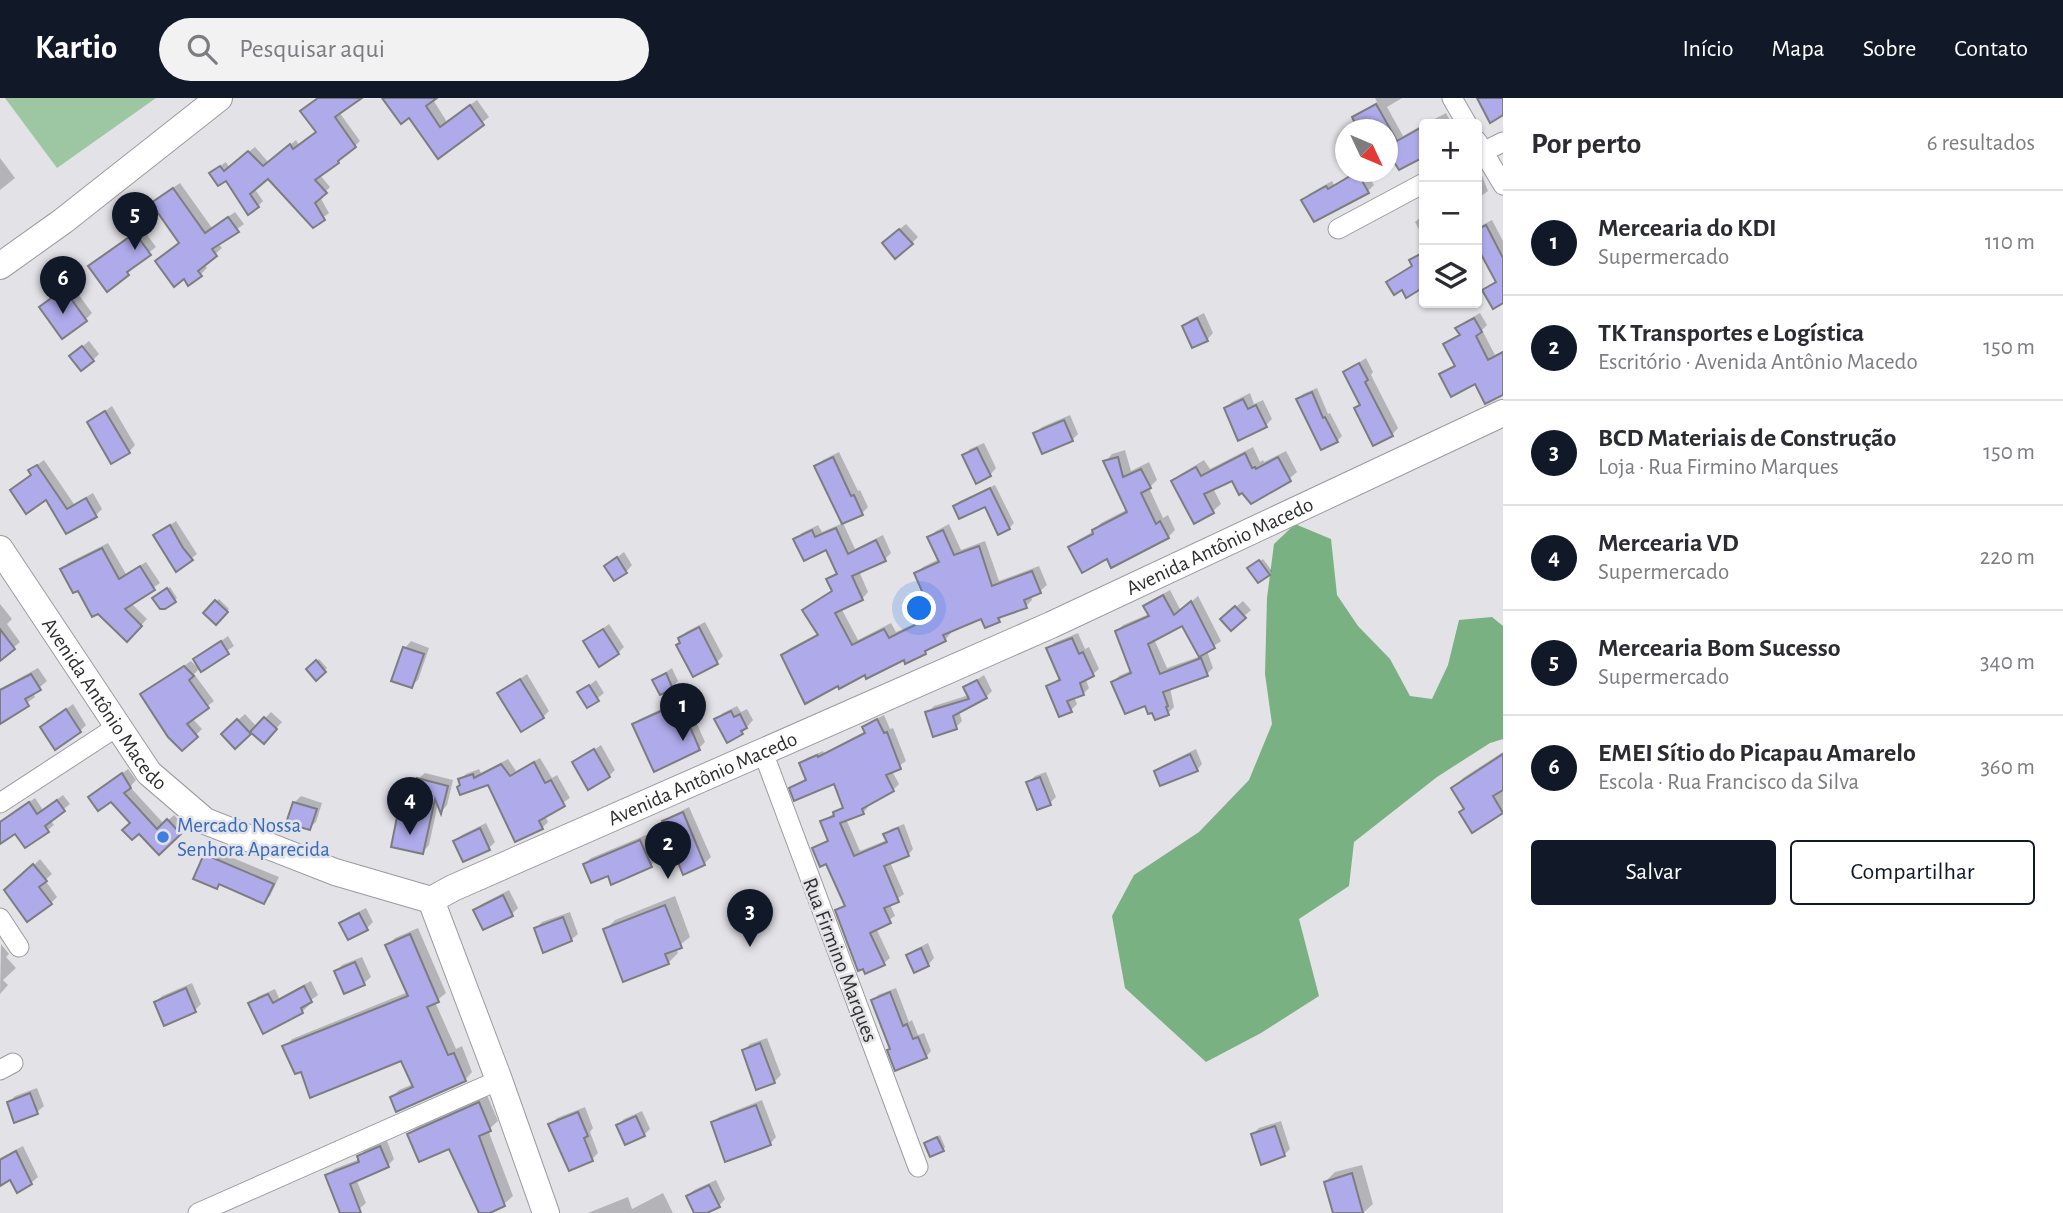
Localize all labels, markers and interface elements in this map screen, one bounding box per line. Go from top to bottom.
search box [159,18,649,81]
icon: search [183,30,221,68]
text: Kartio [35,32,117,65]
text: Pesquisar aqui [239,36,385,62]
text: Início [1682,37,1734,61]
text: Mapa [1772,37,1825,61]
text: Sobre [1863,37,1916,61]
text: Contato [1954,37,2028,61]
north arrow [1335,119,1398,182]
map controls [1419,119,1482,308]
button: + [1419,119,1482,182]
text: Por perto [1531,129,1641,159]
text: 6 resultados [1927,132,2035,155]
button: − [1419,182,1482,245]
pin: 5 [112,192,158,250]
text: Mercearia do KDI [1598,215,1777,241]
text: 1 [1550,231,1558,254]
text: 110 m [1985,231,2035,254]
button: layers [1419,245,1482,308]
text: Supermercado [1598,246,1729,269]
pin: 6 [40,256,86,314]
text: TK Transportes e Logística [1598,320,1864,346]
text: 2 [1549,336,1559,359]
text: 150 m [1983,336,2035,359]
text: Escritório · Avenida Antônio Macedo [1598,351,1918,374]
text: BCD Materiais de Construção [1598,425,1896,451]
text: 3 [1549,441,1559,464]
text: 150 m [1983,441,2035,464]
text: Loja · Rua Firmino Marques [1598,456,1839,479]
street label: Avenida Antônio Macedo [1123,493,1316,599]
text: Mercearia VD [1598,530,1739,556]
text: 4 [1548,546,1560,569]
text: 220 m [1980,546,2035,569]
text: Supermercado [1598,561,1729,584]
your location [902,591,936,625]
street label: Avenida Antônio Macedo [38,614,171,794]
text: Mercearia Bom Sucesso [1598,635,1841,661]
text: 5 [1549,651,1559,674]
text: 340 m [1980,651,2035,674]
text: Supermercado [1598,666,1729,689]
pin: 1 [660,683,706,741]
street label: Avenida Antônio Macedo [605,728,800,829]
text: EMEI Sítio do Picapau Amarelo [1598,740,1916,766]
text: 6 [1548,756,1560,779]
text: 360 m [1980,756,2035,779]
text: Escola · Rua Francisco da Silva [1598,771,1859,794]
pin: 4 [387,777,433,835]
place label: Mercado Nossa Senhora Aparecida [177,815,330,860]
pin: 2 [645,821,691,879]
marker: Mercado Nossa Senhora Aparecida [155,829,171,845]
button: Salvar [1531,840,1776,905]
button: Compartilhar [1790,840,2035,905]
street label: Rua Firmino Marques [799,875,881,1045]
pin: 3 [727,889,773,947]

